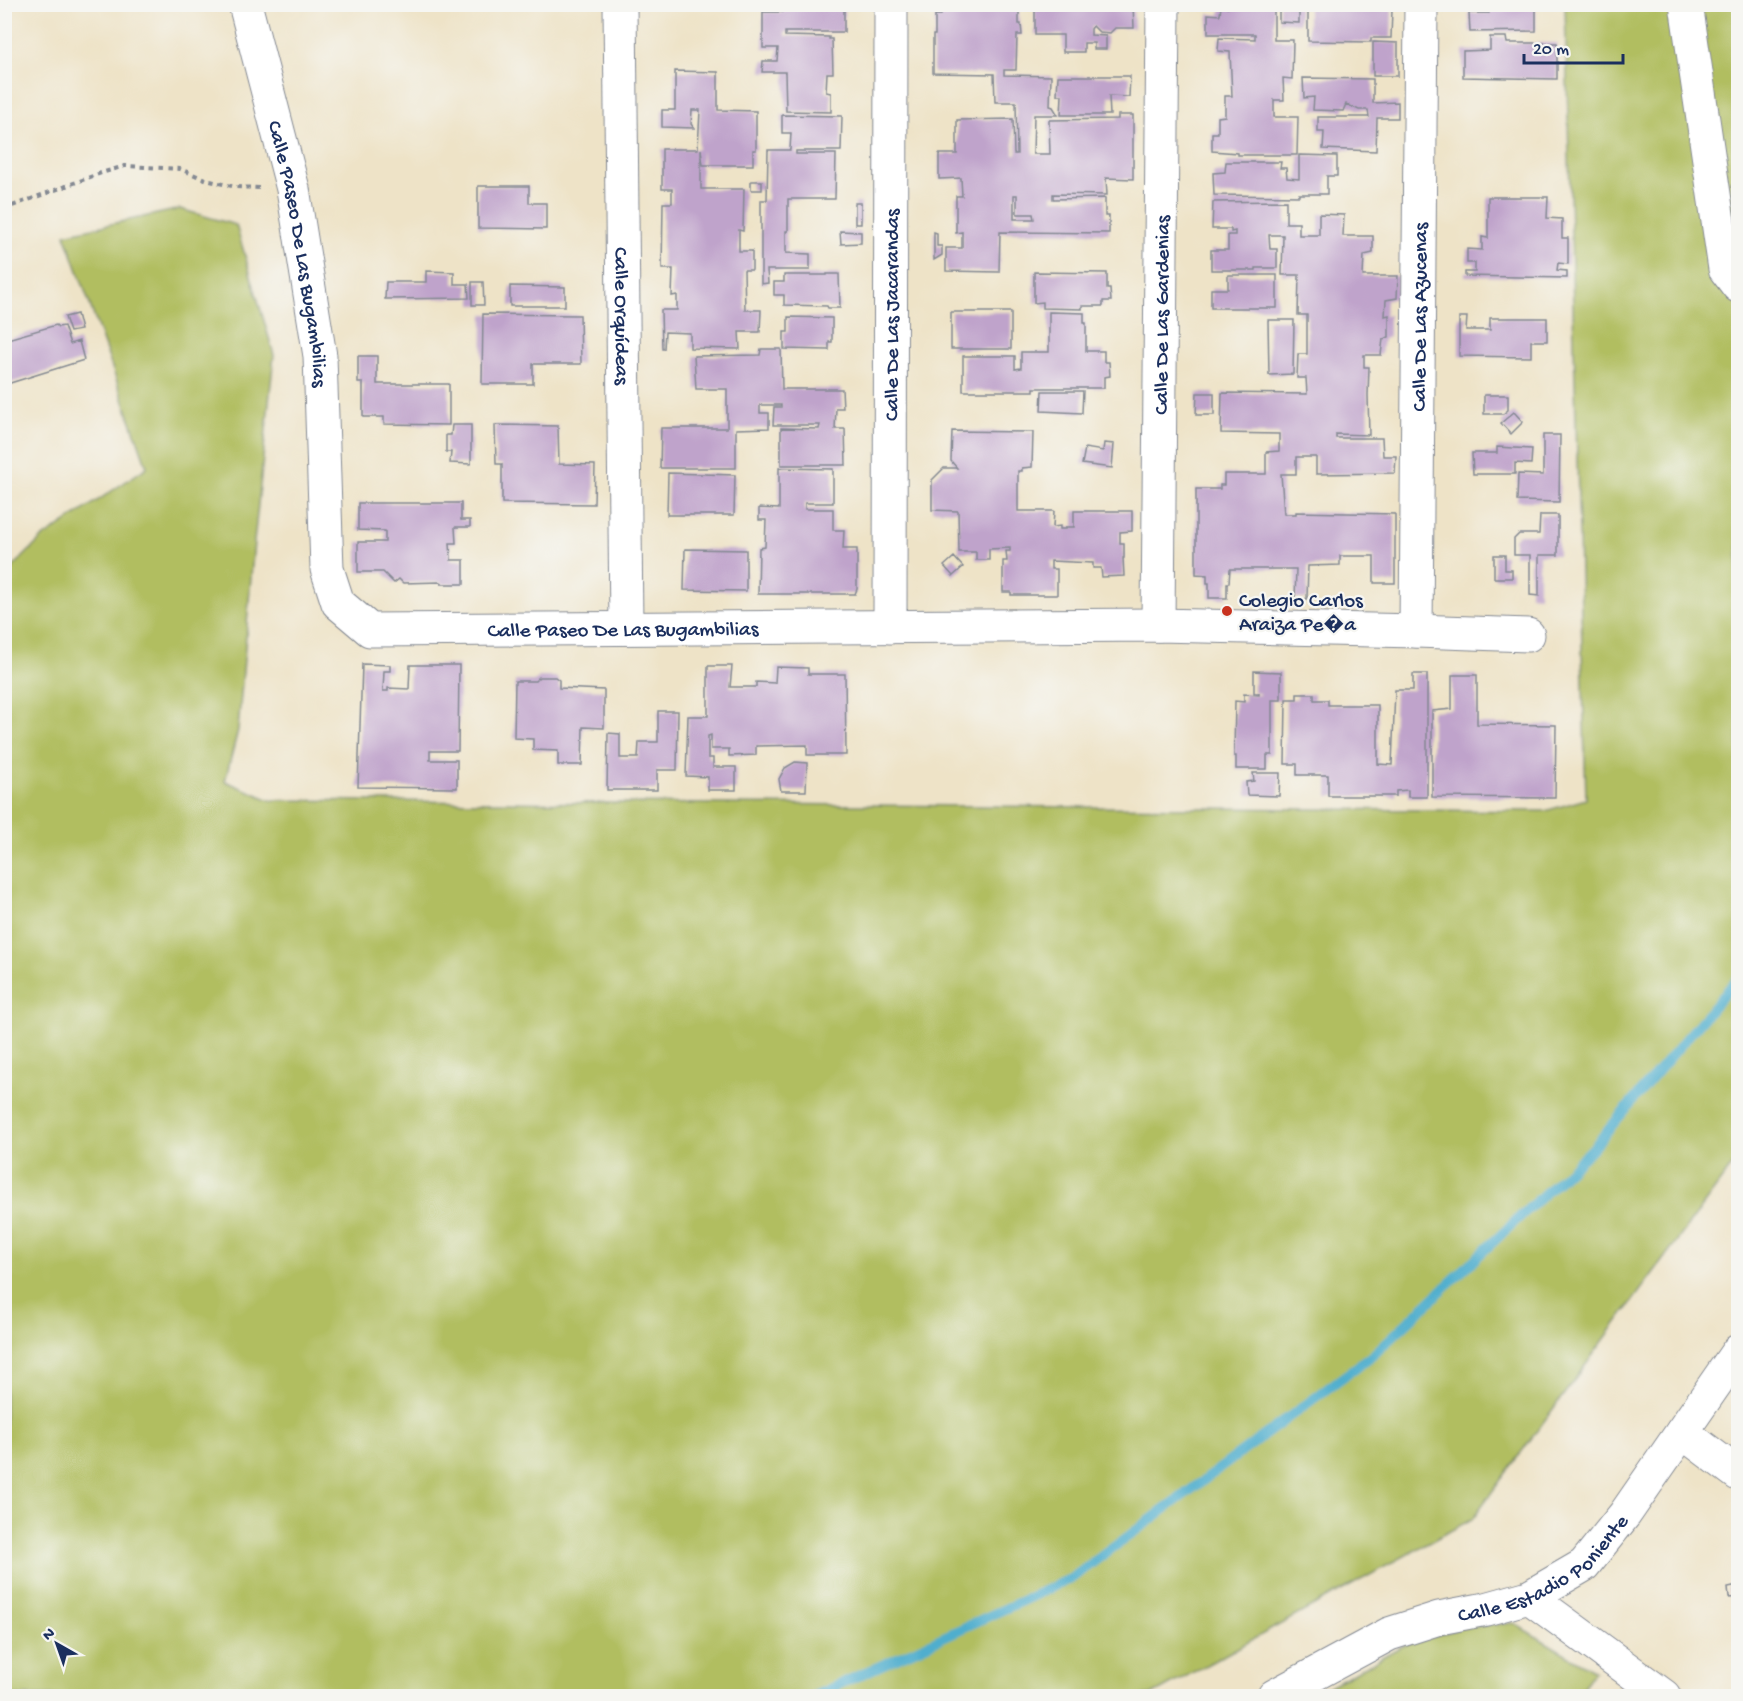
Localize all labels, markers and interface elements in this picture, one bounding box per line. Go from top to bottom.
scale bar [1524,27,1623,65]
text: 20 m [1533,40,1569,61]
street label: Calle Paseo De Las Bugambilias [260,118,330,389]
street label: Calle De Las Jacarandas [881,208,907,421]
street label: Calle De Las Gardenias [1151,214,1177,415]
street label: Calle De Las Azucenas [1409,221,1435,411]
street label: Calle Orquídeas [606,247,633,386]
place label: Colegio Carlos Araiza Pe�a [1239,590,1364,639]
marker: Colegio Carlos Araiza Pe�a [1220,604,1234,618]
street label: Calle Paseo De Las Bugambilias [487,619,760,645]
street label: Calle Estadio Poniente [1456,1510,1636,1630]
north arrow [27,1614,87,1674]
text: N [39,1624,60,1646]

